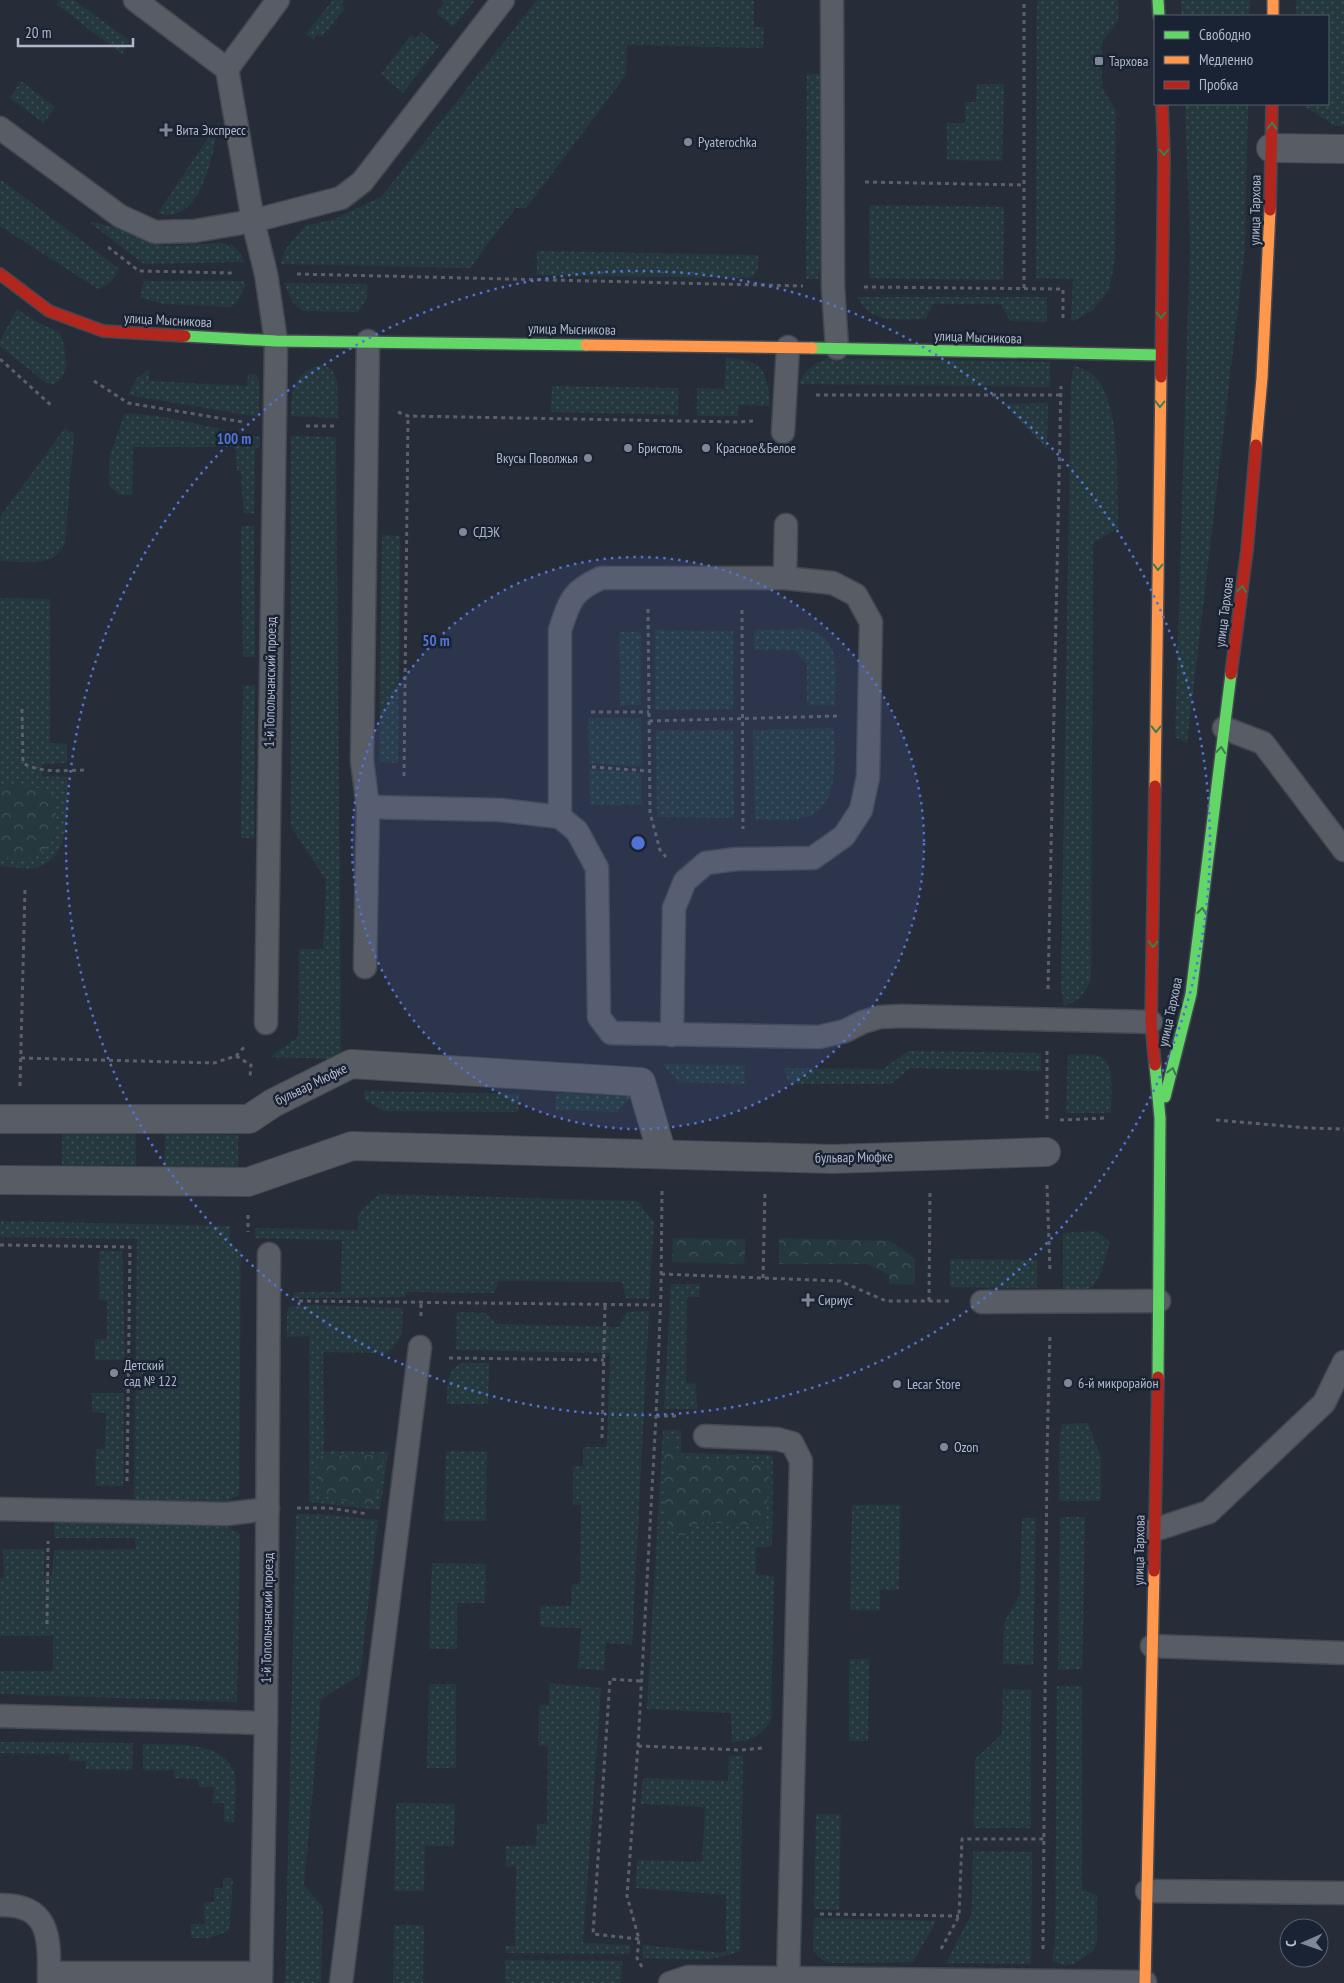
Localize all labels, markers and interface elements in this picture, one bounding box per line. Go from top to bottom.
scale bar [18,15,132,47]
legend [1154,15,1329,105]
text: 20 m [25,23,51,42]
text: Свободно [1199,25,1251,44]
text: Медленно [1199,50,1253,69]
place label: Тархова [1109,52,1148,70]
marker: Тархова [1093,55,1105,67]
text: Пробка [1199,75,1238,94]
place label: Вита Экспресс [176,121,246,139]
one-way arrow [1267,122,1277,130]
marker: Вита Экспресс [160,124,172,136]
place label: Pyaterochka [698,133,757,151]
marker: Pyaterochka [682,136,694,148]
one-way arrow [1159,149,1169,157]
street label: улица Тархова [1245,175,1265,245]
street label: улица Мысникова [124,309,212,331]
one-way arrow [1156,311,1167,319]
street label: улица Мысникова [528,319,616,339]
street label: улица Мысникова [934,326,1022,348]
one-way arrow [1155,400,1165,408]
text: 100 m [217,429,251,448]
place label: Бристоль [638,439,683,457]
place label: Красное&Белое [716,439,796,457]
marker: Бристоль [622,442,634,454]
marker: Красное&Белое [700,442,712,454]
place label: Вкусы Поволжья [496,449,578,467]
marker: Вкусы Поволжья [582,452,594,464]
place label: СДЭК [473,523,500,541]
marker: СДЭК [457,526,469,538]
one-way arrow [1153,563,1163,571]
street label: улица Тархова [1211,576,1237,648]
one-way arrow [1236,585,1246,593]
street label: 1-й Топольчанский проезд [260,617,280,747]
text: 50 m [422,631,450,650]
one-way arrow [1150,725,1161,733]
one-way arrow [1215,746,1226,754]
centre of rings [629,834,647,852]
one-way arrow [1196,907,1206,916]
one-way arrow [1147,940,1158,948]
street label: улица Тархова [1154,976,1186,1048]
street label: бульвар Мюфке [272,1059,350,1109]
one-way arrow [1166,1066,1177,1075]
street label: бульвар Мюфке [815,1147,893,1167]
place label: Сириус [818,1291,853,1309]
marker: Сириус [802,1294,814,1306]
place label: Детский сад № 122 [124,1356,177,1390]
marker: Детский сад № 122 [108,1367,120,1379]
place label: 6-й микрорайон [1078,1374,1158,1392]
place label: Lecar Store [907,1375,961,1393]
marker: 6-й микрорайон [1062,1377,1074,1389]
marker: Lecar Store [891,1378,903,1390]
place label: Ozon [954,1438,979,1456]
marker: Ozon [938,1441,950,1453]
street label: улица Тархова [1129,1515,1149,1585]
street label: 1-й Топольчанский проезд [257,1553,277,1683]
north arrow [1279,1918,1329,1968]
text: С [1282,1939,1300,1947]

